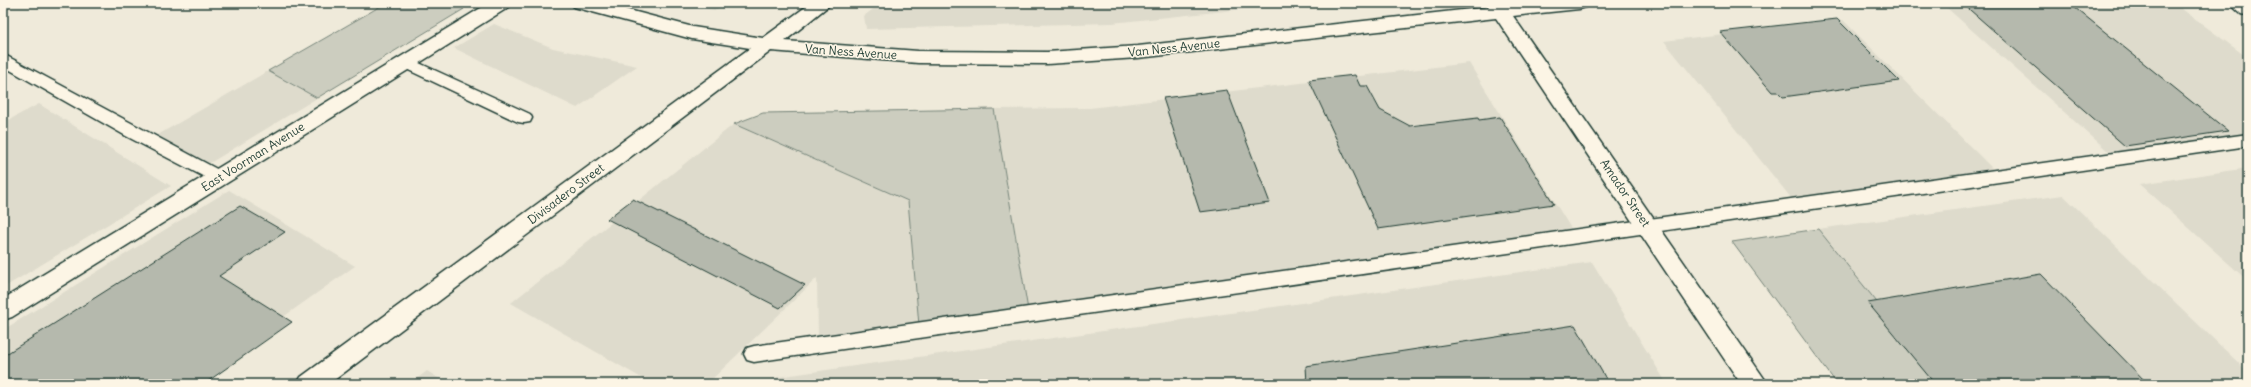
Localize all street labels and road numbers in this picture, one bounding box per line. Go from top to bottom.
street label: Van Ness Avenue [1127,35,1221,60]
street label: Van Ness Avenue [804,41,898,62]
street label: East Voorman Avenue [198,119,307,194]
street label: Amador Street [1597,156,1654,230]
street label: Divisadero Street [525,160,607,227]

